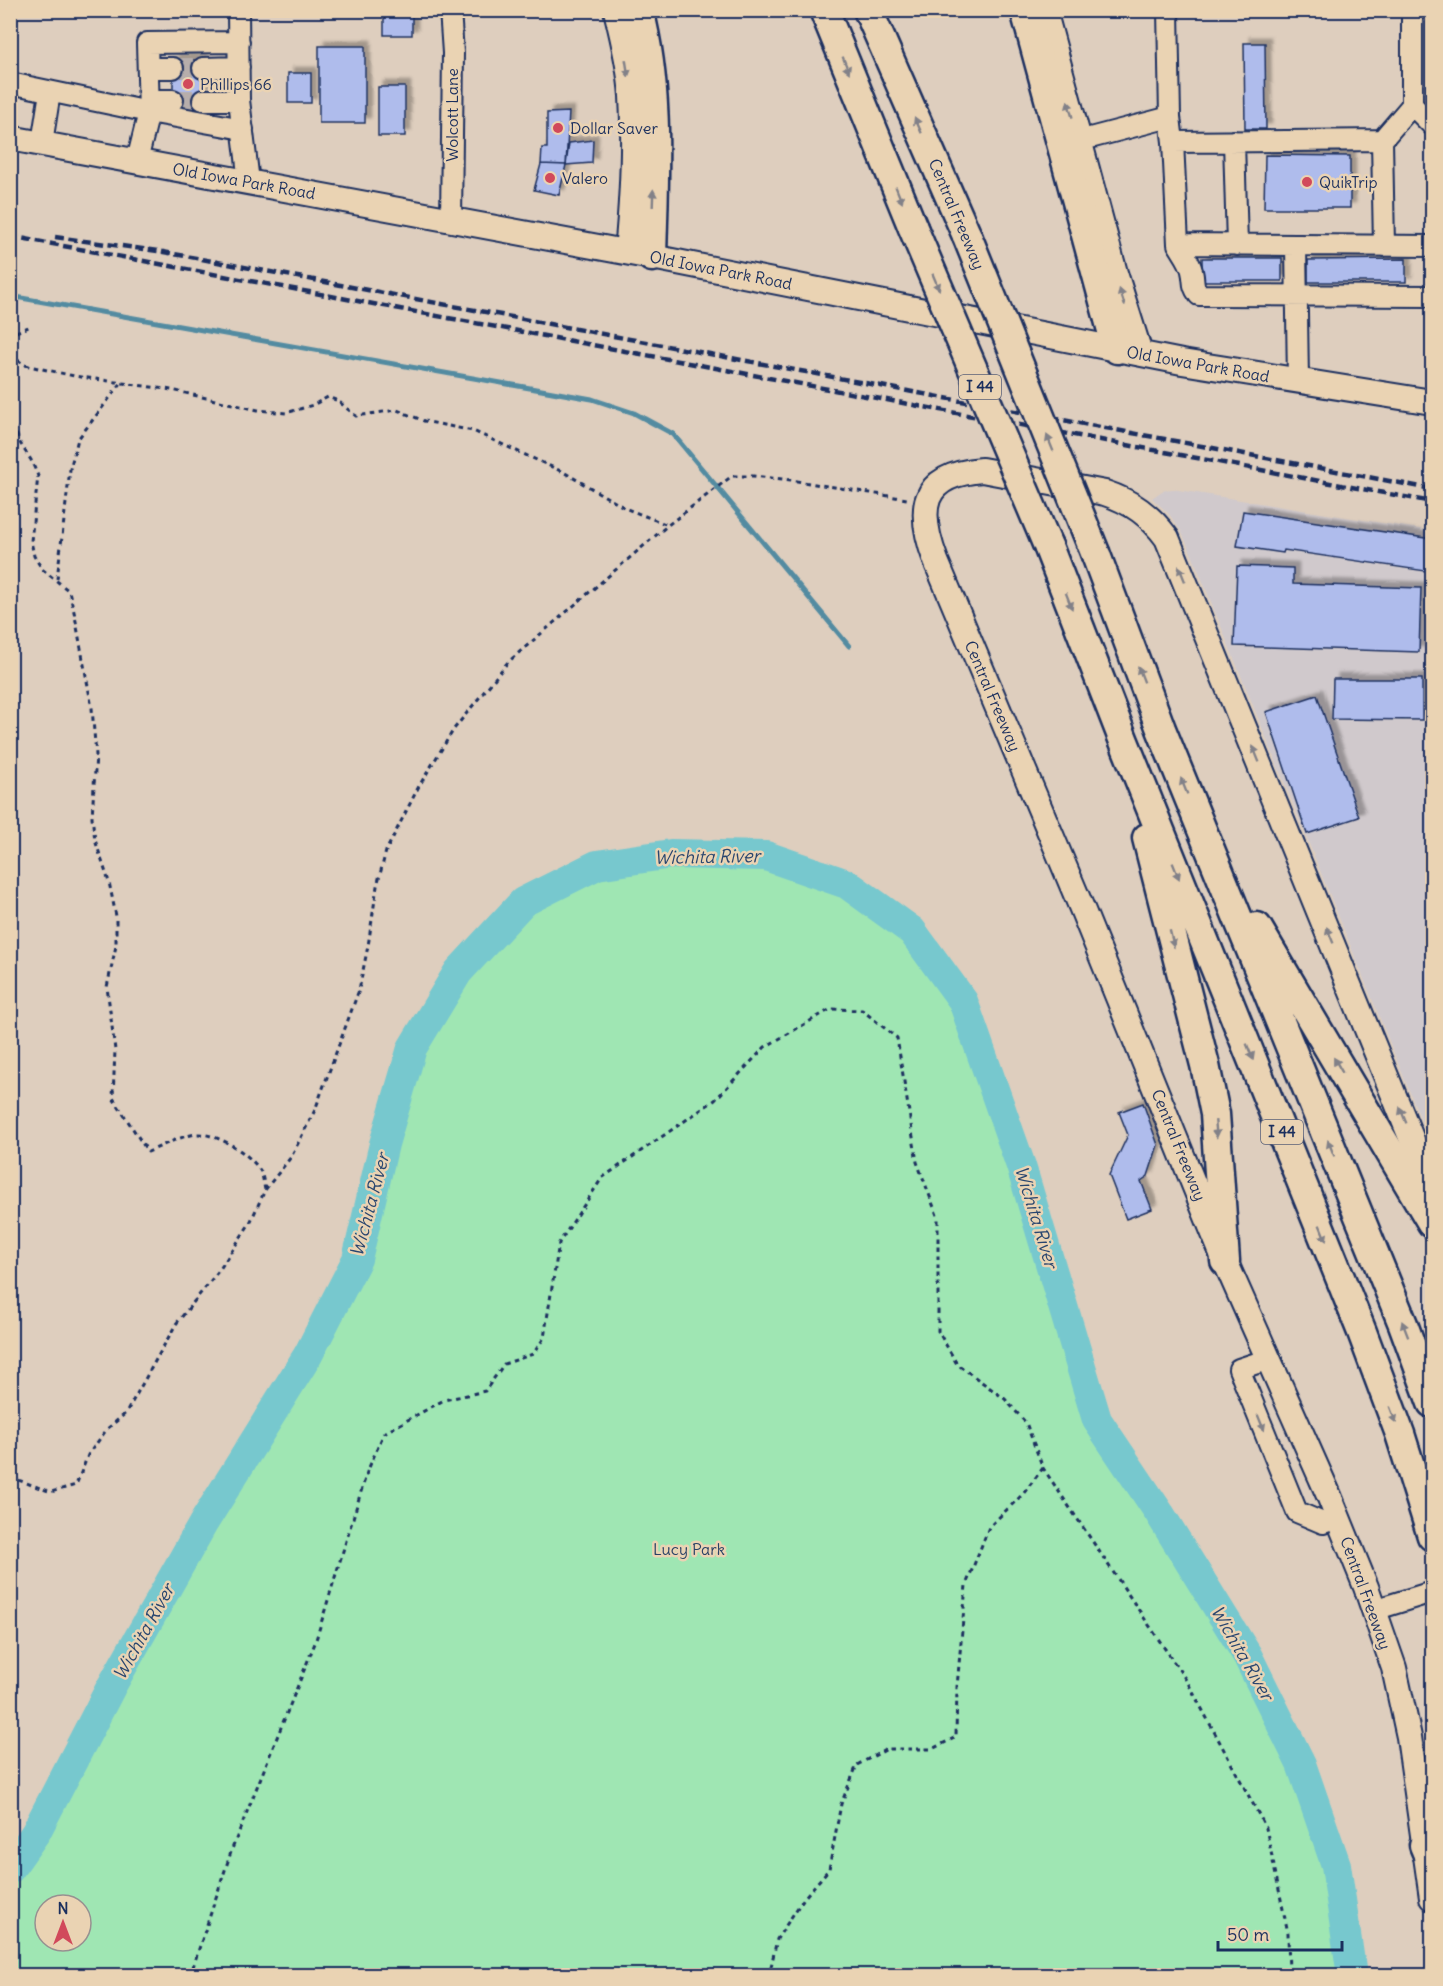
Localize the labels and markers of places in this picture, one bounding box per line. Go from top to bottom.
place label: Phillips 66 [200,74,272,94]
marker: Phillips 66 [181,77,195,91]
place label: Dollar Saver [570,118,658,138]
marker: Dollar Saver [551,121,565,135]
place label: Valero [562,168,608,188]
marker: Valero [543,171,557,185]
place label: QuikTrip [1319,172,1378,192]
marker: QuikTrip [1300,175,1314,189]

